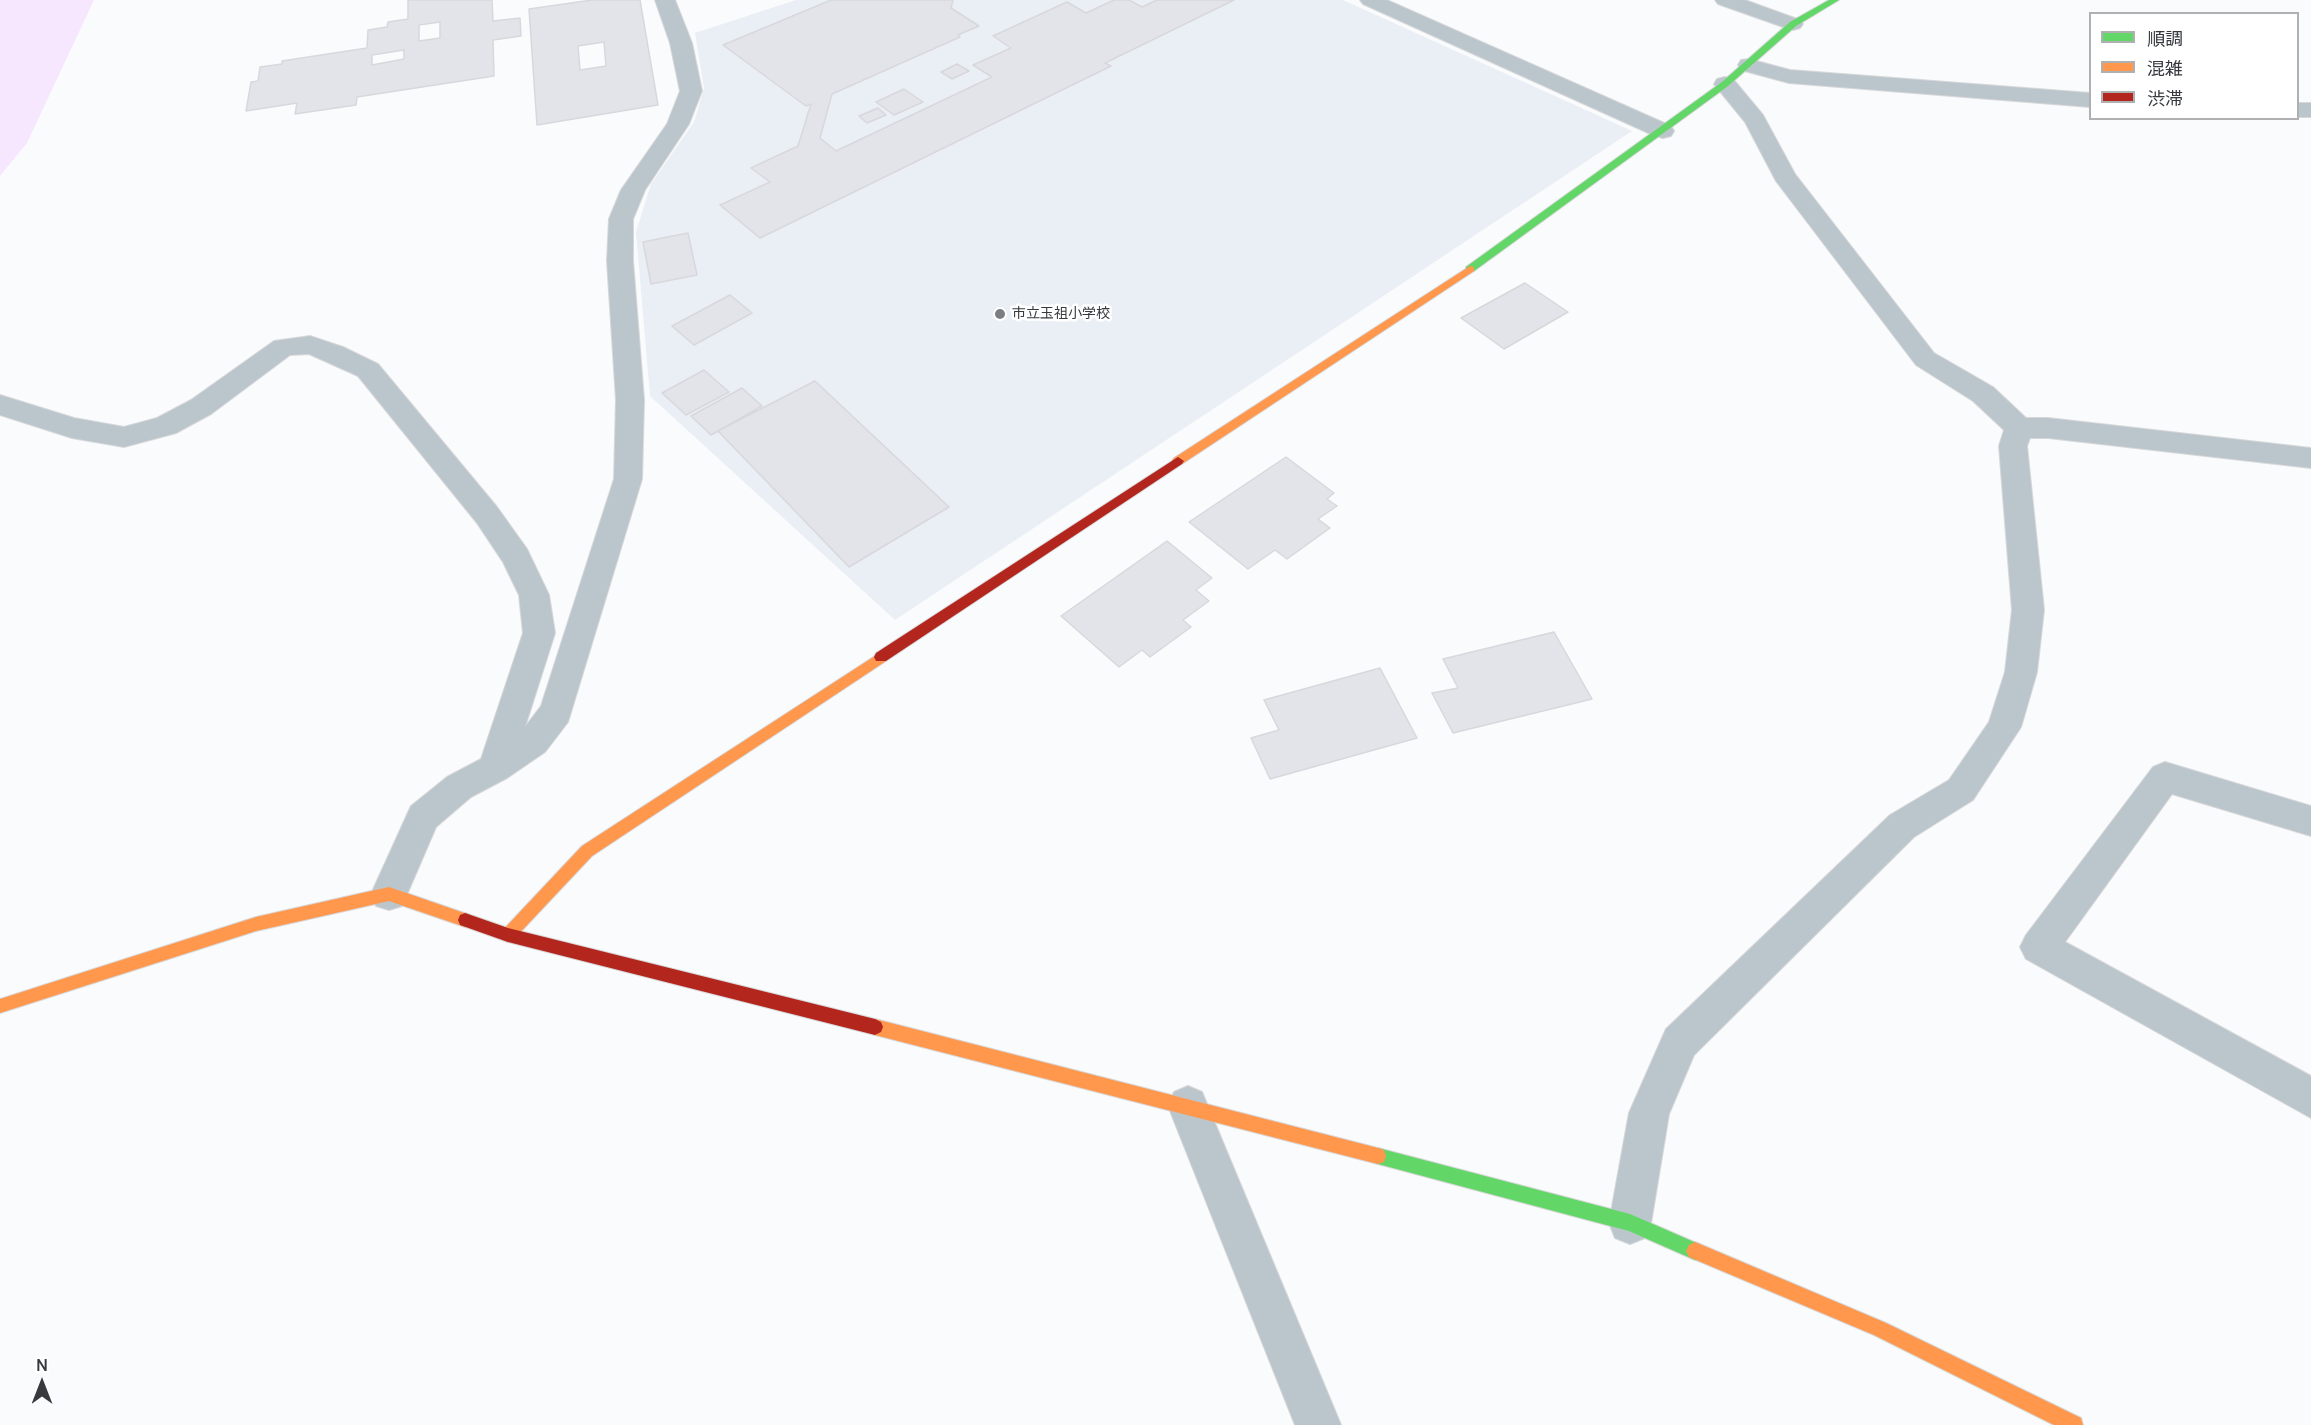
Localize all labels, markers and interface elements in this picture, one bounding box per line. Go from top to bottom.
legend [2089,12,2299,120]
text: 順調 [2147,26,2183,50]
text: 混雑 [2147,56,2183,80]
text: 渋滞 [2147,86,2183,110]
place label: 市立玉祖小学校 [1012,306,1110,322]
marker: 市立玉祖小学校 [993,307,1007,321]
north arrow [12,1353,72,1413]
text: N [36,1354,48,1376]

